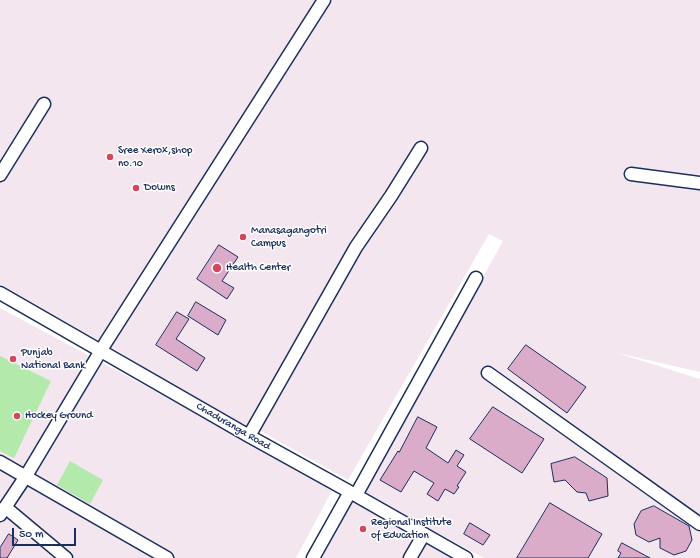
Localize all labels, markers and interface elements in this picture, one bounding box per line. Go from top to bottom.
place label: Sree Xerox,shop no.10 [118,144,192,170]
marker: Sree Xerox,shop no.10 [105,152,115,162]
place label: Downs [144,181,175,195]
marker: Downs [131,183,141,193]
place label: Manasagangotri Campus [251,224,327,250]
marker: Manasagangotri Campus [238,232,248,242]
place label: Health Center [226,261,290,275]
marker: Health Center [211,262,223,274]
place label: Punjab National Bank [21,346,85,372]
marker: Punjab National Bank [8,354,18,364]
street label: Chaduranga Road [193,400,273,454]
place label: Hockey Ground [25,409,93,423]
marker: Hockey Ground [12,411,22,421]
place label: Regional Institute of Education [371,516,452,542]
scale bar [14,520,78,546]
marker: Regional Institute of Education [358,524,368,534]
text: 50 m [19,528,44,542]

